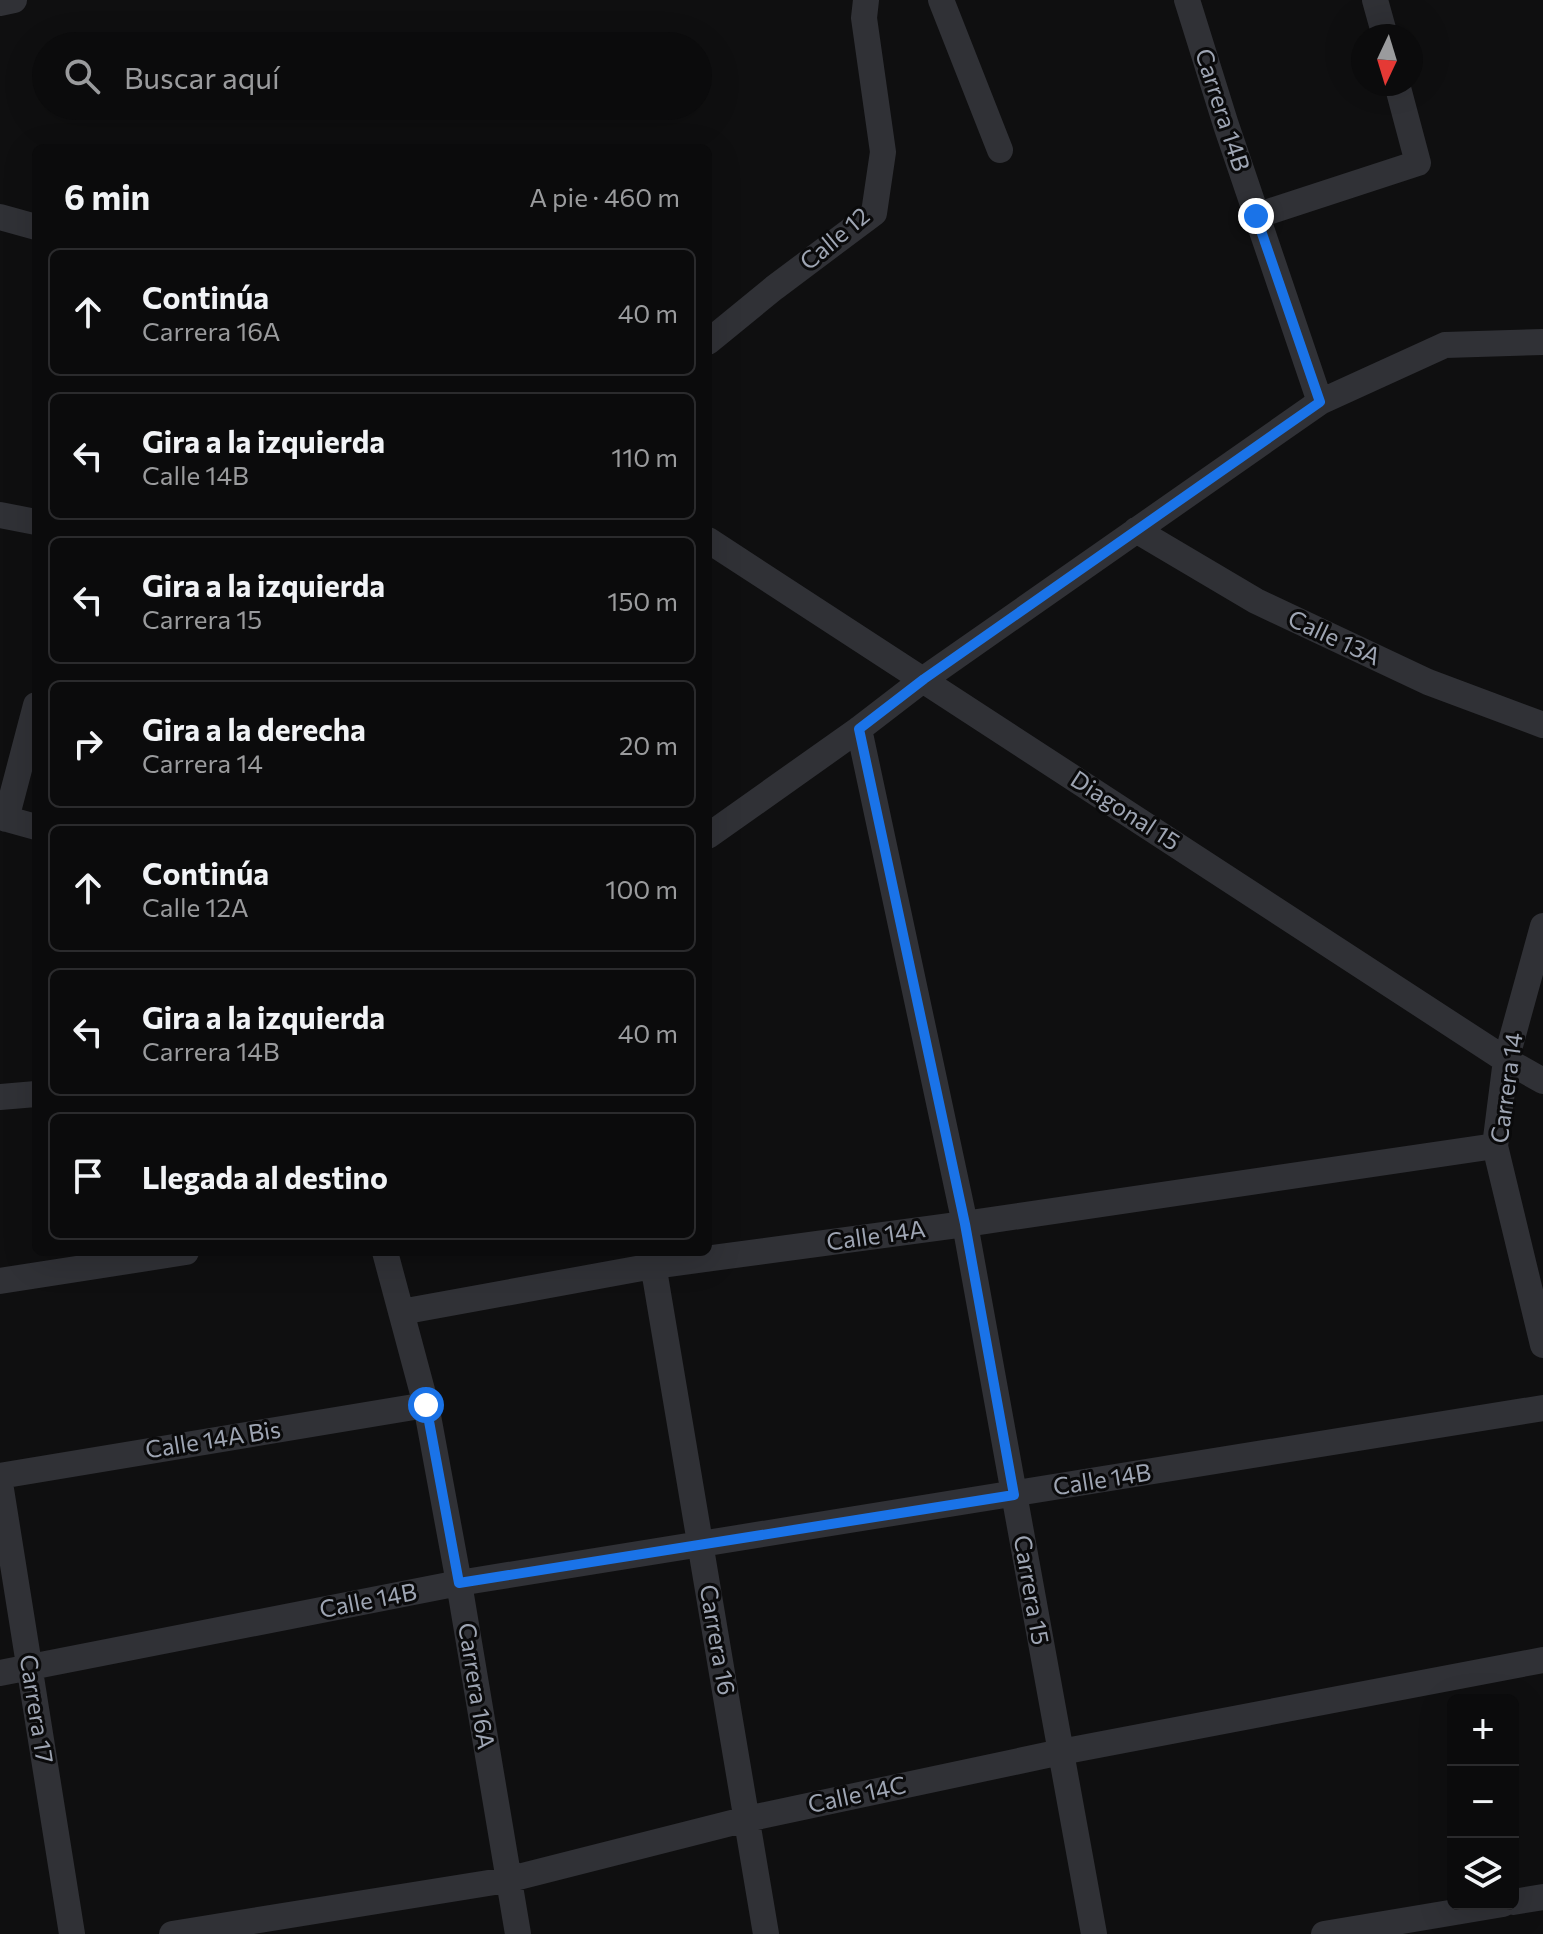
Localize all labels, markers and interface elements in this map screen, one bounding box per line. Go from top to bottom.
north arrow [1351,24,1423,96]
search box [32,32,712,120]
street label: Carrera 14B [1190,45,1257,174]
icon: search [60,54,104,98]
text: Buscar aquí [124,58,280,95]
text: 6 min [64,175,150,217]
text: A pie · 460 m [529,181,680,212]
route end [1238,198,1274,234]
street label: Calle 12 [793,200,875,275]
text: Continúa [142,278,269,315]
icon: ahead [66,290,110,334]
text: 40 m [618,297,678,328]
text: Carrera 16A [142,315,280,346]
text: Gira a la izquierda [142,422,385,459]
icon: left [66,434,110,478]
text: 110 m [611,441,678,472]
text: Calle 14B [142,459,249,490]
text: Gira a la izquierda [142,566,385,603]
icon: left [66,578,110,622]
text: 150 m [607,585,678,616]
text: Carrera 15 [142,603,262,634]
street label: Calle 13A [1284,603,1385,671]
text: Gira a la derecha [142,710,366,747]
icon: right [66,722,110,766]
text: 20 m [619,729,678,760]
text: Carrera 14 [142,747,263,778]
street label: Diagonal 15 [1066,764,1186,856]
text: Continúa [142,854,269,891]
icon: ahead [66,866,110,910]
text: 100 m [605,873,678,904]
text: Calle 12A [142,891,249,922]
text: Gira a la izquierda [142,998,385,1035]
icon: left [66,1010,110,1054]
text: 40 m [618,1017,678,1048]
street label: Carrera 14 [1483,1031,1528,1145]
text: Carrera 14B [142,1035,280,1066]
icon: arrive [66,1154,110,1198]
text: Llegada al destino [142,1158,388,1195]
street label: Calle 14A [824,1213,927,1256]
route start [408,1387,444,1423]
street label: Calle 14A Bis [143,1413,283,1464]
street label: Calle 14B [1051,1456,1153,1501]
street label: Carrera 15 [1009,1533,1056,1647]
street label: Calle 14B [317,1576,419,1623]
street label: Carrera 16 [694,1582,742,1697]
street label: Carrera 16A [453,1620,502,1751]
street label: Carrera 17 [15,1652,60,1765]
map controls [1447,1694,1519,1910]
button: + [1447,1694,1519,1766]
button: − [1447,1766,1519,1838]
street label: Calle 14C [805,1769,908,1818]
button: layers [1447,1838,1519,1910]

